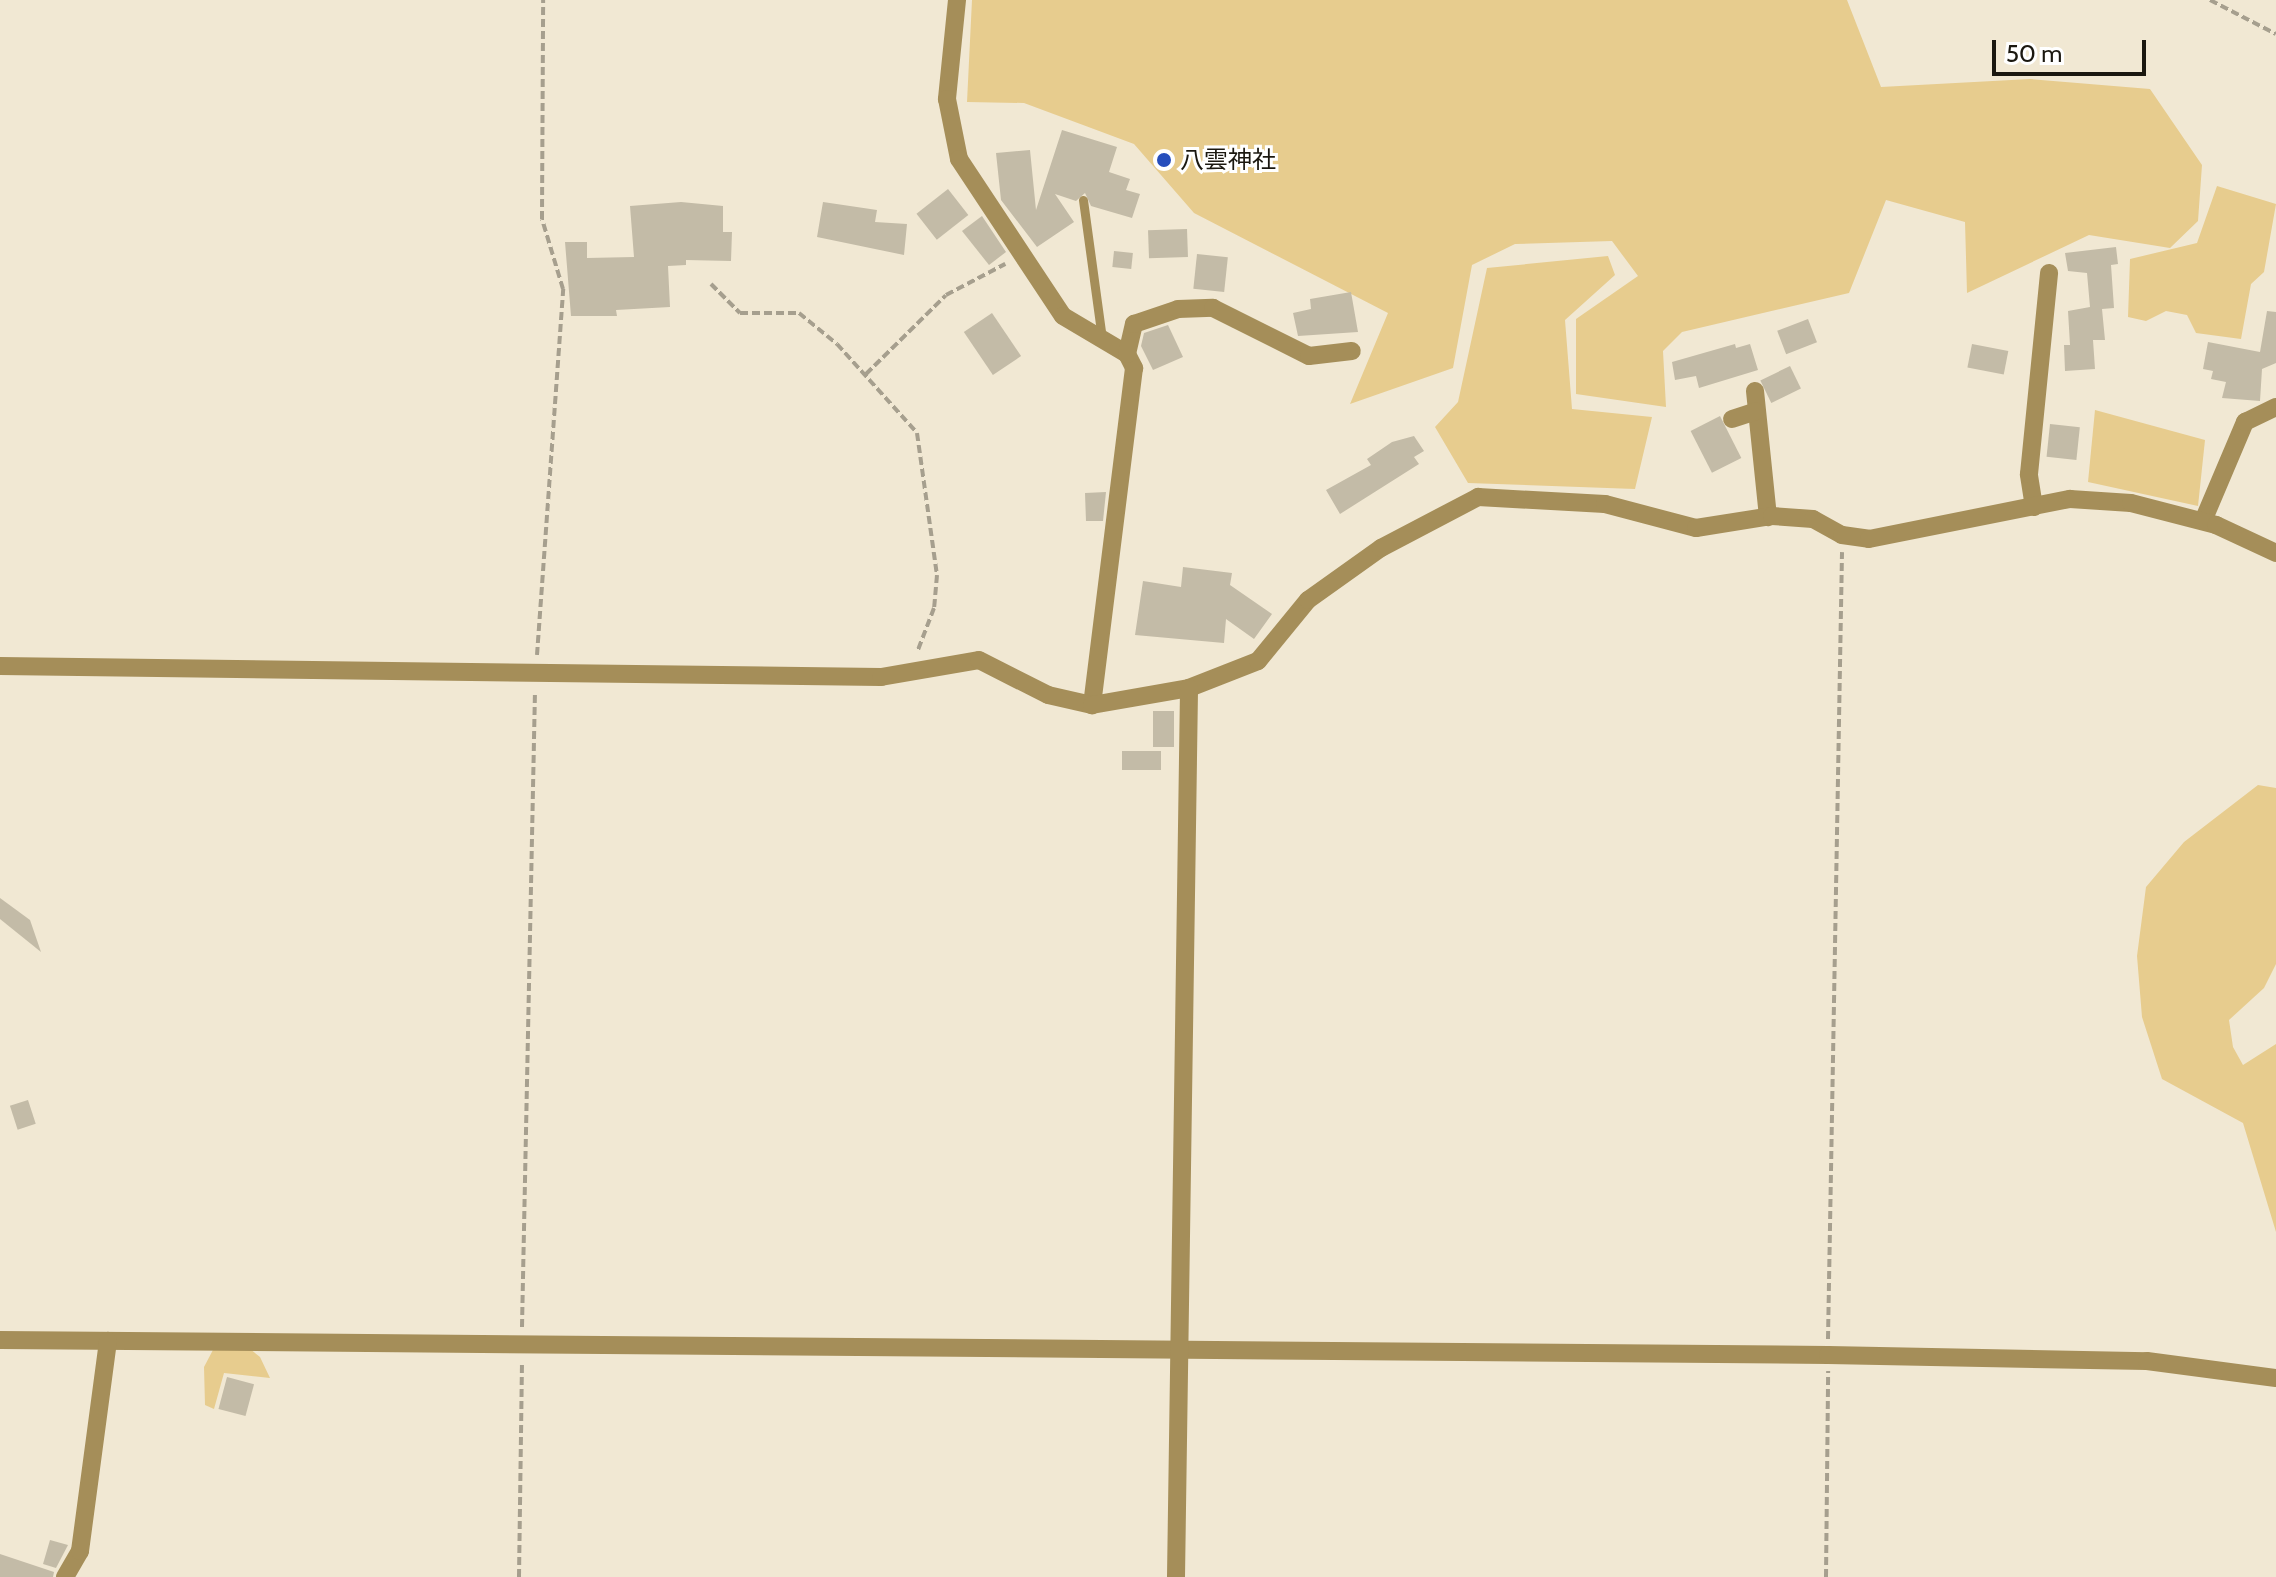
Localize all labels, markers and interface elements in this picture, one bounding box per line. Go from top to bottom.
scale bar [1996,24,2150,74]
text: 50 m [2006,39,2062,68]
place label: 八雲神社 [1180,146,1276,174]
marker: 八雲神社 [1155,151,1173,169]

